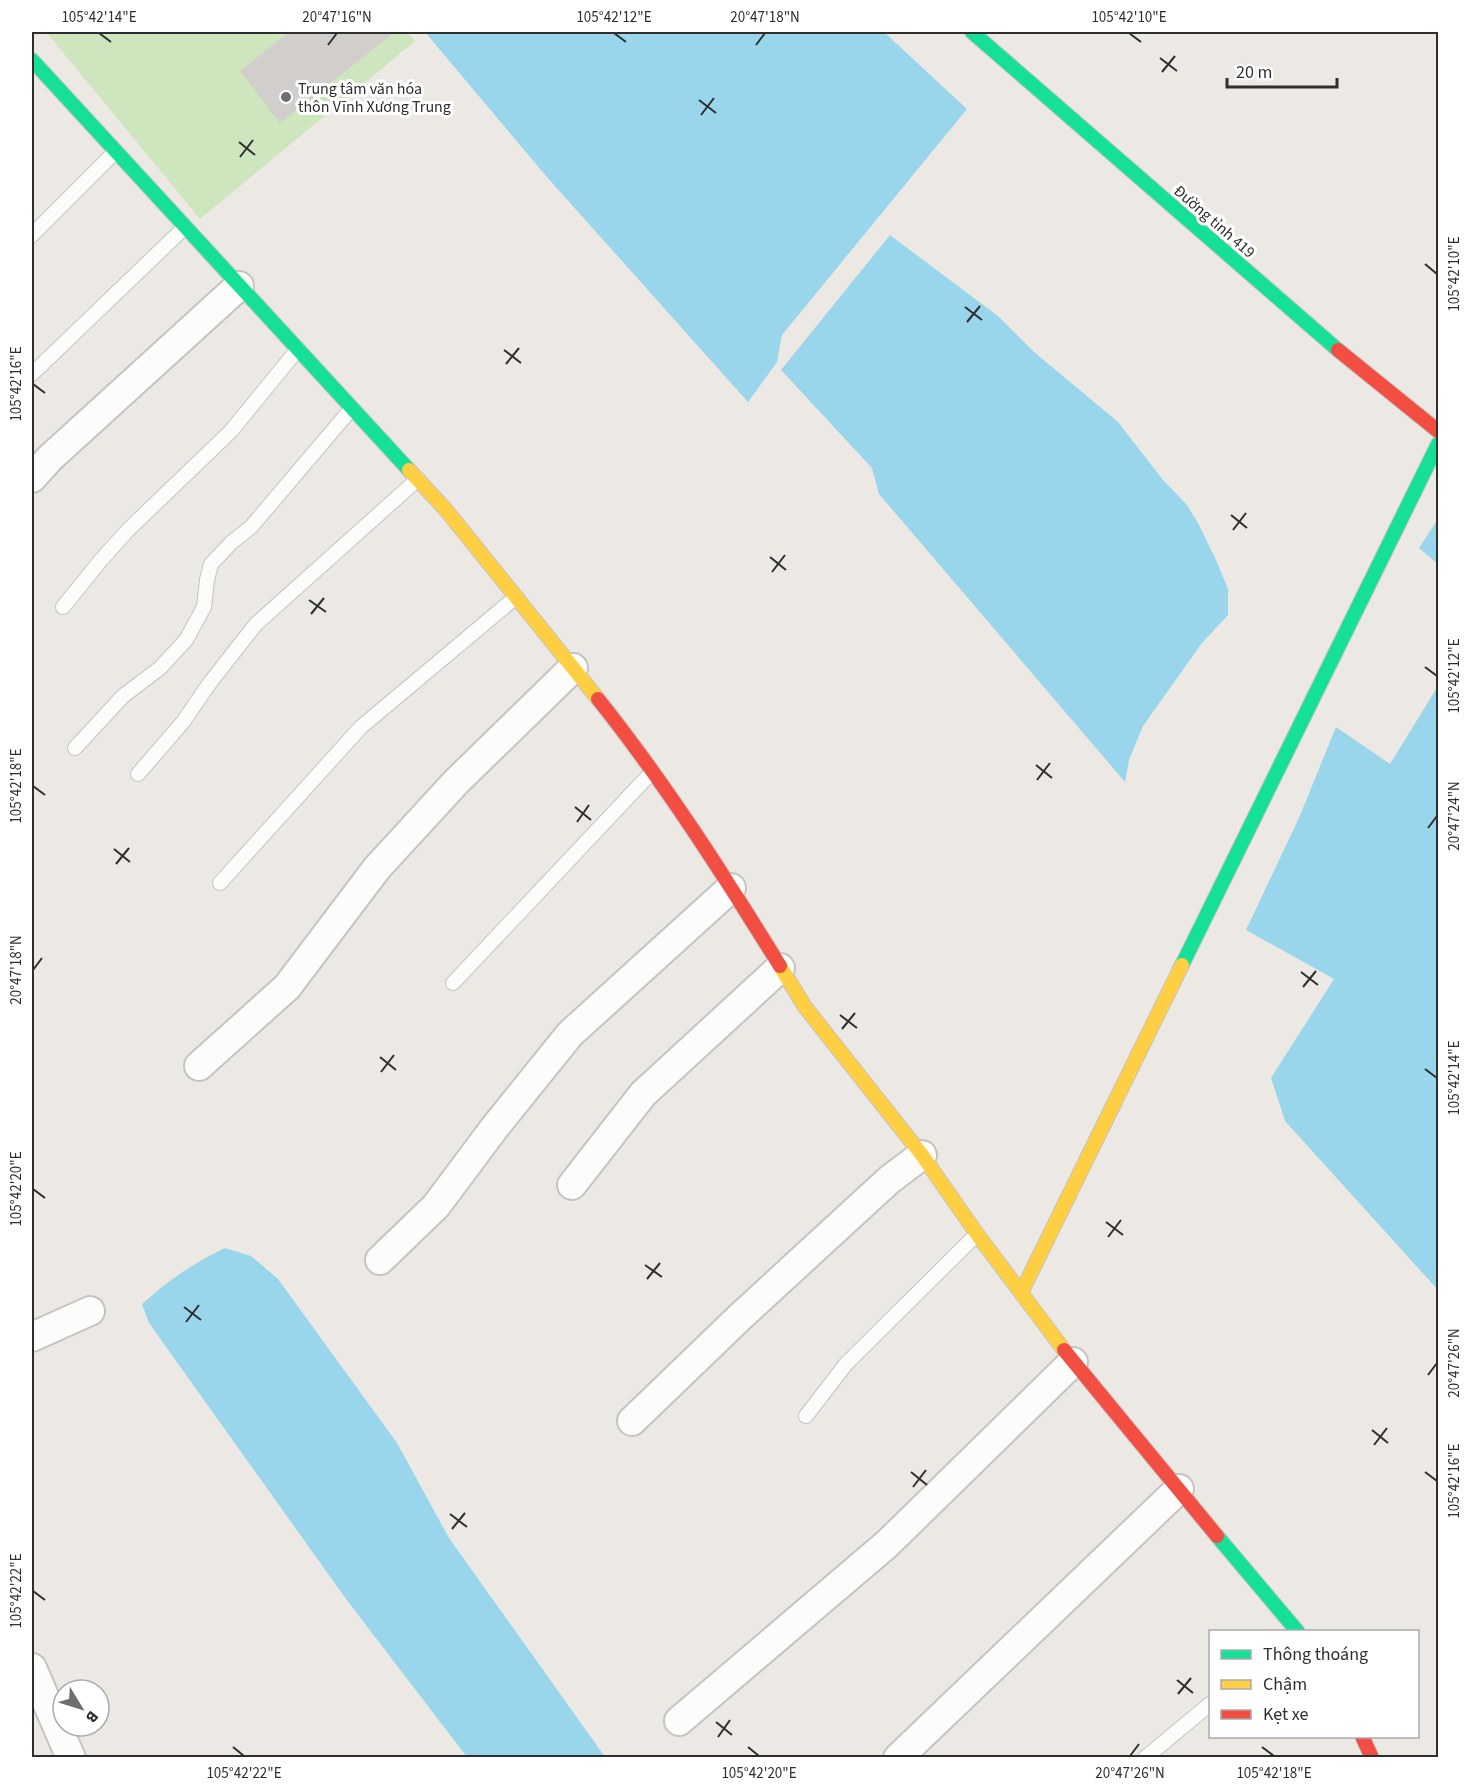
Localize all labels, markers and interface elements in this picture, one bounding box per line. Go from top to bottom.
text: 105°42'14"E [61,7,137,28]
text: 20°47'16"N [302,7,372,28]
text: 105°42'12"E [576,7,652,28]
text: 20°47'18"N [730,7,800,28]
text: 105°42'10"E [1091,7,1167,28]
scale bar [1227,51,1336,89]
text: 20 m [1236,60,1272,85]
place label: Trung tâm văn hóa thôn Vĩnh Xương Trung [298,78,451,118]
marker: Trung tâm văn hóa thôn Vĩnh Xương Trung [279,90,293,104]
street label: Đường tỉnh 419 [1169,180,1260,263]
text: 105°42'10"E [1444,236,1465,312]
text: 105°42'16"E [6,346,27,422]
text: 105°42'12"E [1444,638,1465,714]
text: 105°42'18"E [6,748,27,824]
text: 20°47'24"N [1444,781,1465,851]
text: 20°47'18"N [6,935,27,1005]
text: 105°42'14"E [1444,1040,1465,1116]
text: 105°42'20"E [6,1151,27,1227]
text: 20°47'26"N [1444,1328,1465,1398]
text: 105°42'16"E [1444,1443,1465,1519]
text: 105°42'22"E [6,1553,27,1629]
legend [1209,1630,1419,1738]
text: Thông thoáng [1263,1642,1368,1667]
text: Chậm [1263,1672,1307,1697]
north arrow [51,1678,111,1738]
text: Kẹt xe [1263,1702,1308,1727]
text: B [80,1706,104,1727]
text: 105°42'22"E [206,1763,282,1784]
text: 105°42'20"E [721,1763,797,1784]
text: 20°47'26"N [1095,1763,1165,1784]
text: 105°42'18"E [1236,1763,1312,1784]

